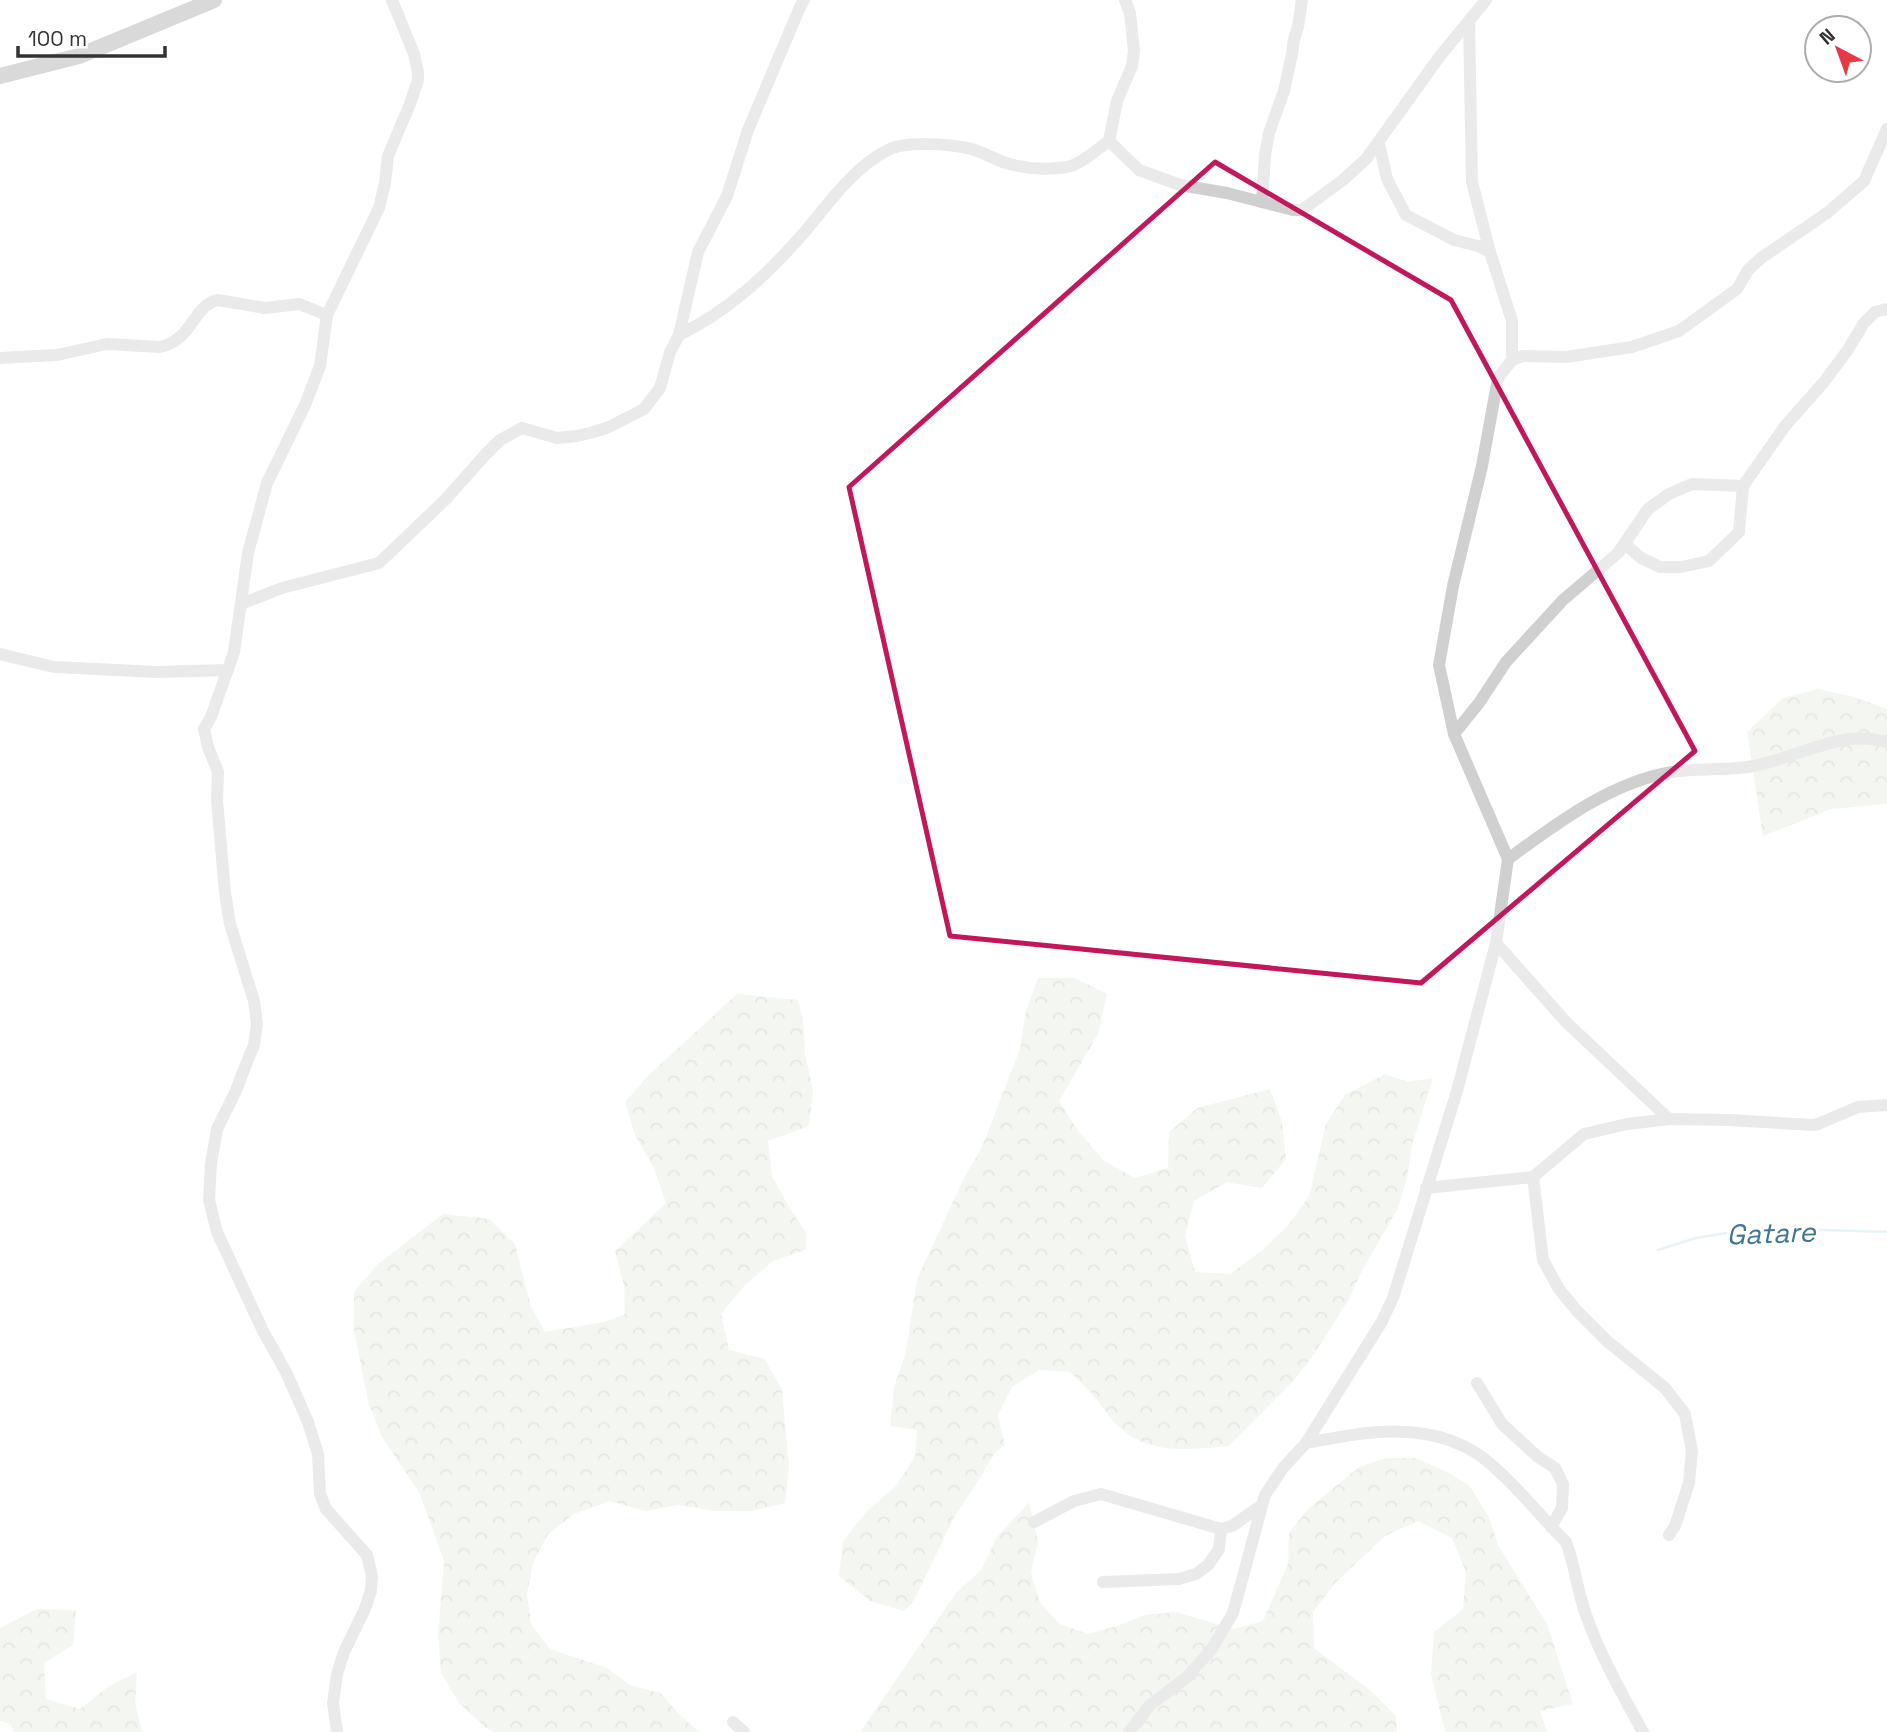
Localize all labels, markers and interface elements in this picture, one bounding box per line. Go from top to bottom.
scale bar [18,14,164,58]
north arrow [1803,14,1873,84]
text: N [1814,23,1840,50]
text: 100 m [28,25,87,52]
water label: Gatare [1726,1213,1818,1253]

